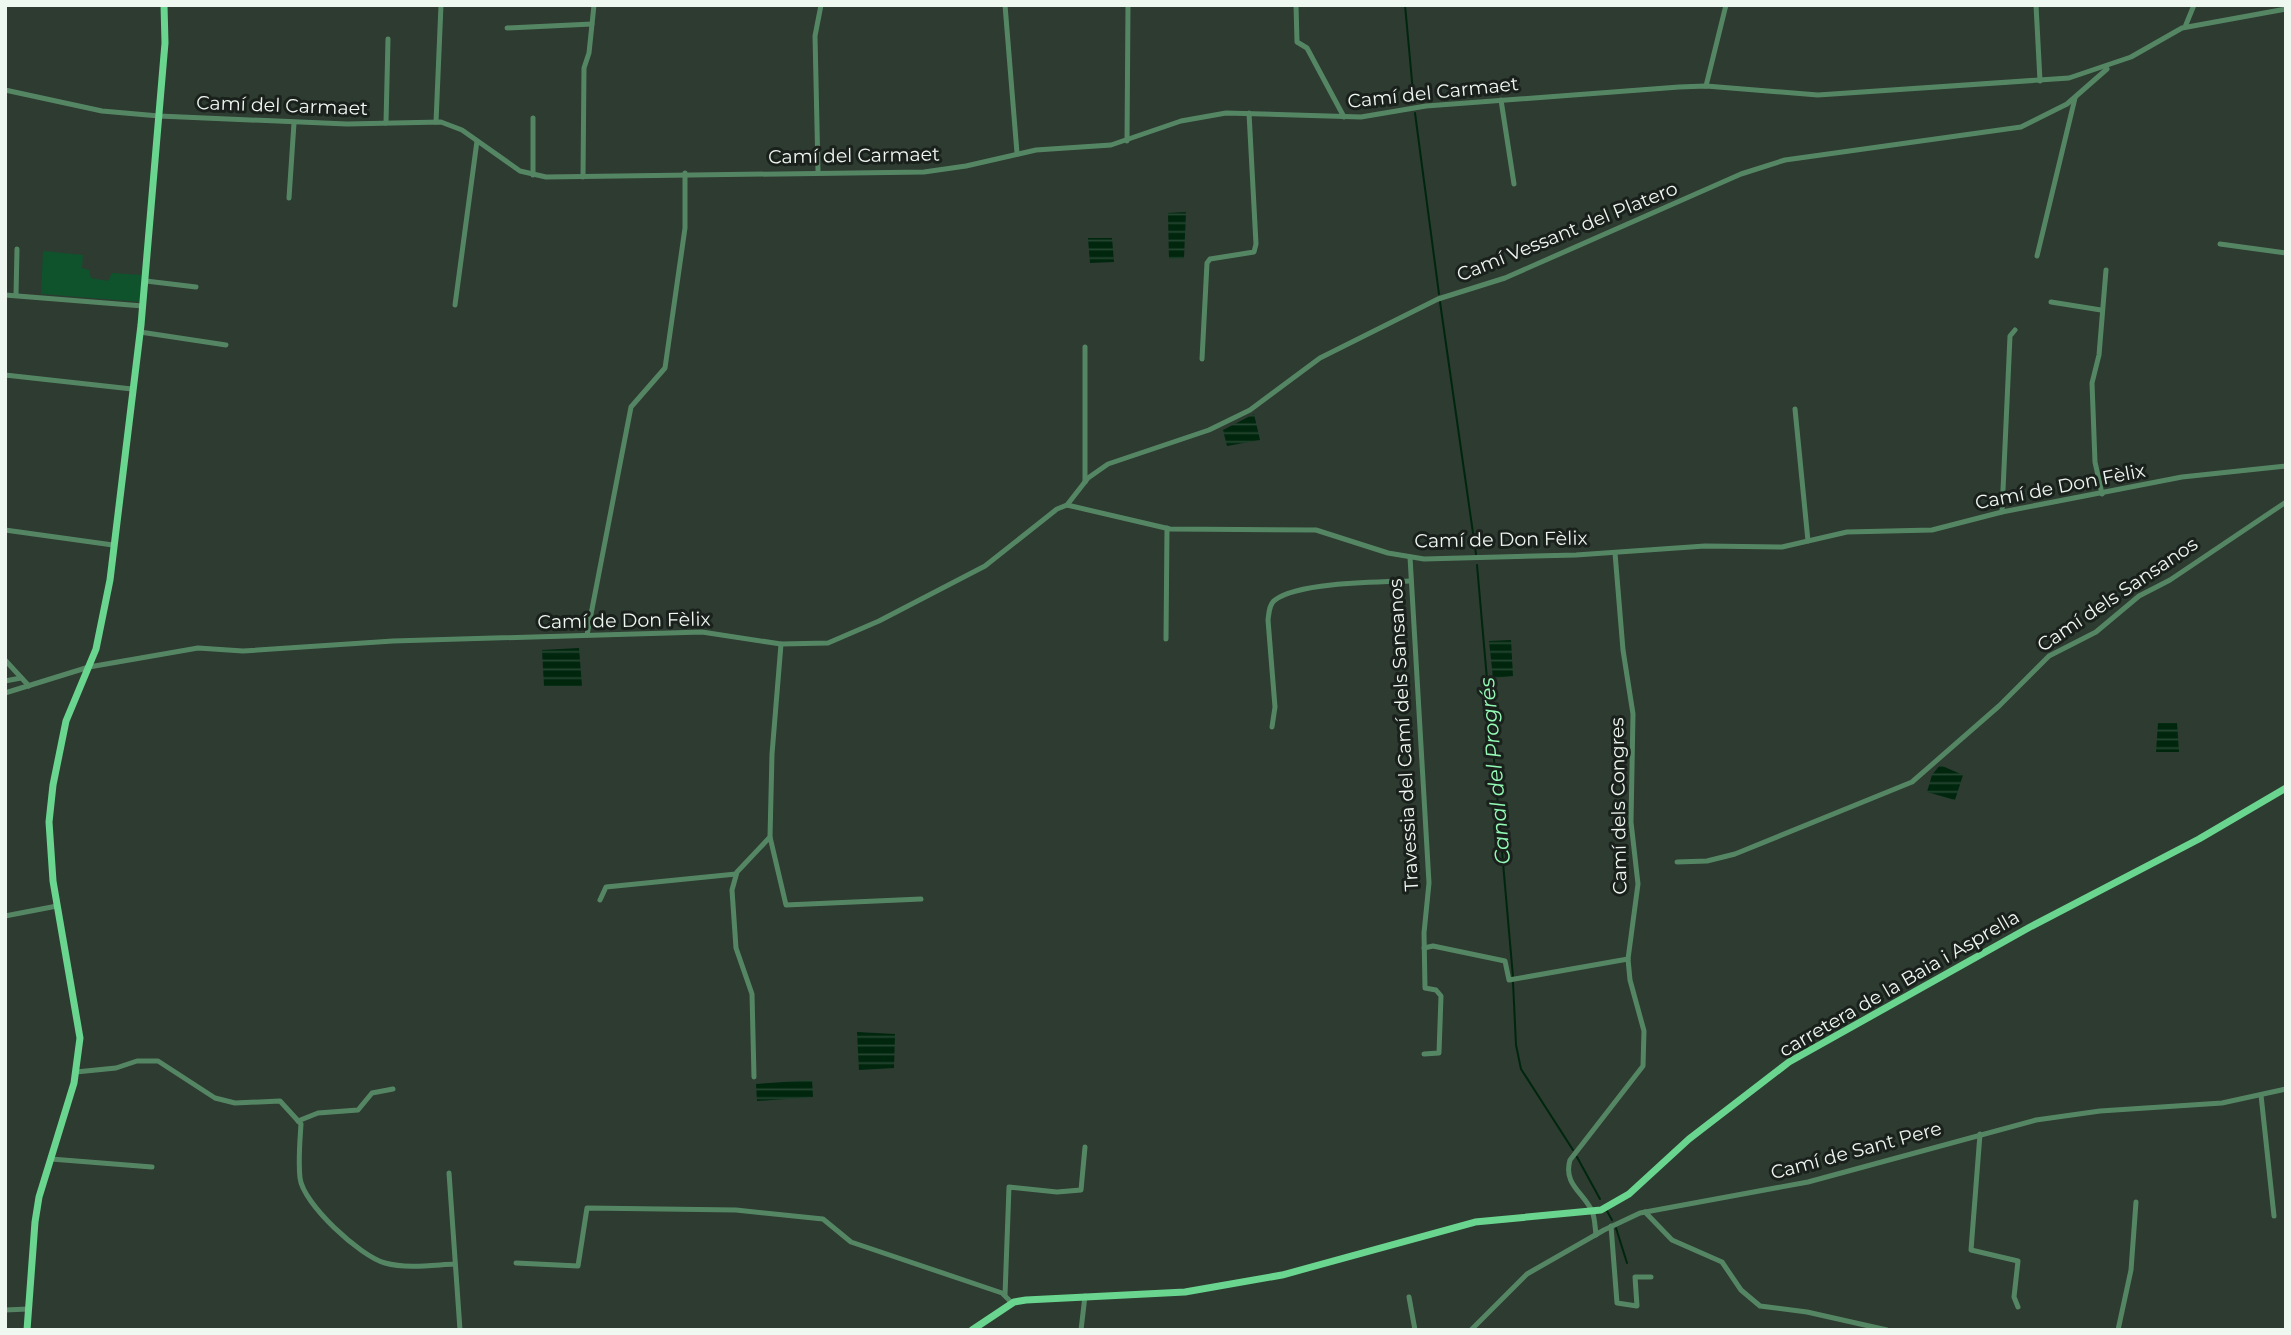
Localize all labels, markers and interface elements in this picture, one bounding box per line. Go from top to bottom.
street label: Camí del Carmaet [1346,72,1520,113]
street label: Camí del Carmaet [196,91,369,120]
street label: Camí del Carmaet [768,142,940,168]
street label: Camí Vessant del Platero [1453,177,1681,286]
street label: Camí de Don Fèlix [1973,459,2147,514]
street label: Camí de Don Fèlix [1414,526,1588,553]
street label: Camí dels Sansanos [2033,532,2202,657]
street label: Travessia del Camí dels Sansanos [1384,578,1423,892]
street label: Camí de Don Fèlix [537,607,711,634]
water label: Canal del Progrés [1474,676,1515,866]
street label: Camí dels Congres [1605,717,1632,895]
street label: carretera de la Baia i Asprella [1775,905,2023,1062]
street label: Camí de Sant Pere [1768,1117,1944,1184]

